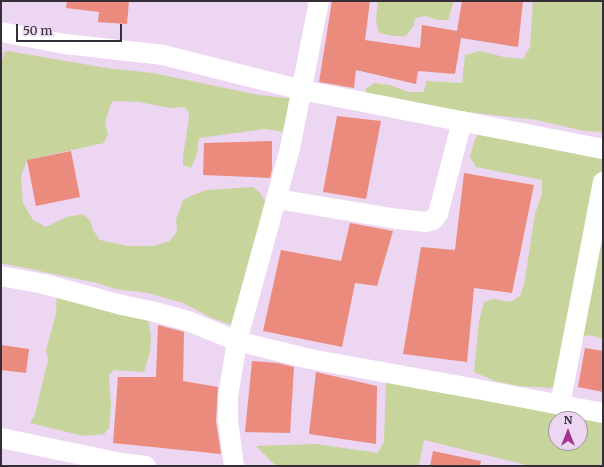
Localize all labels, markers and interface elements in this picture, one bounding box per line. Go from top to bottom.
scale bar [18,16,124,42]
text: 50 m [23,23,52,38]
north arrow [548,411,588,451]
text: N [564,413,572,427]

